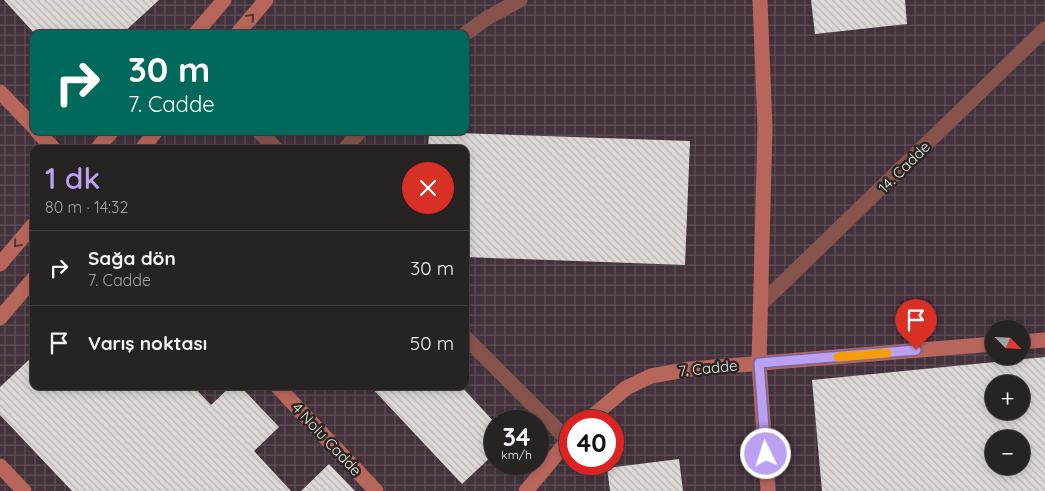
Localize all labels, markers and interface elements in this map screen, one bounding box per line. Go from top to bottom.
one-way arrow [246,13,255,22]
text: 30 m [128,47,210,91]
icon: right [45,50,110,115]
text: 7. Cadde [128,90,215,118]
street label: 14. Cadde [874,137,934,197]
text: 1 dk [45,159,100,197]
button: close [402,162,454,214]
text: 80 m · 14:32 [45,197,128,217]
one-way arrow [14,238,23,247]
text: Sağa dön [88,246,176,270]
icon: right [45,254,73,282]
text: 30 m [410,256,454,280]
text: 7. Cadde [88,270,151,290]
pin [895,299,937,350]
icon: arrive [902,306,930,334]
north arrow [985,320,1030,365]
map controls [985,320,1030,475]
icon: arrive [45,329,73,357]
text: Varış noktası [88,331,207,355]
text: 50 m [410,331,454,355]
street label: 7. Cadde [678,355,738,381]
button: + [985,375,1030,420]
street label: 4 Nolu Cadde [288,398,366,480]
speed limit sign: 40 [559,410,624,475]
text: 34 [502,421,531,452]
position arrow [739,427,791,479]
button: − [985,430,1030,475]
text: km/h [501,447,532,462]

